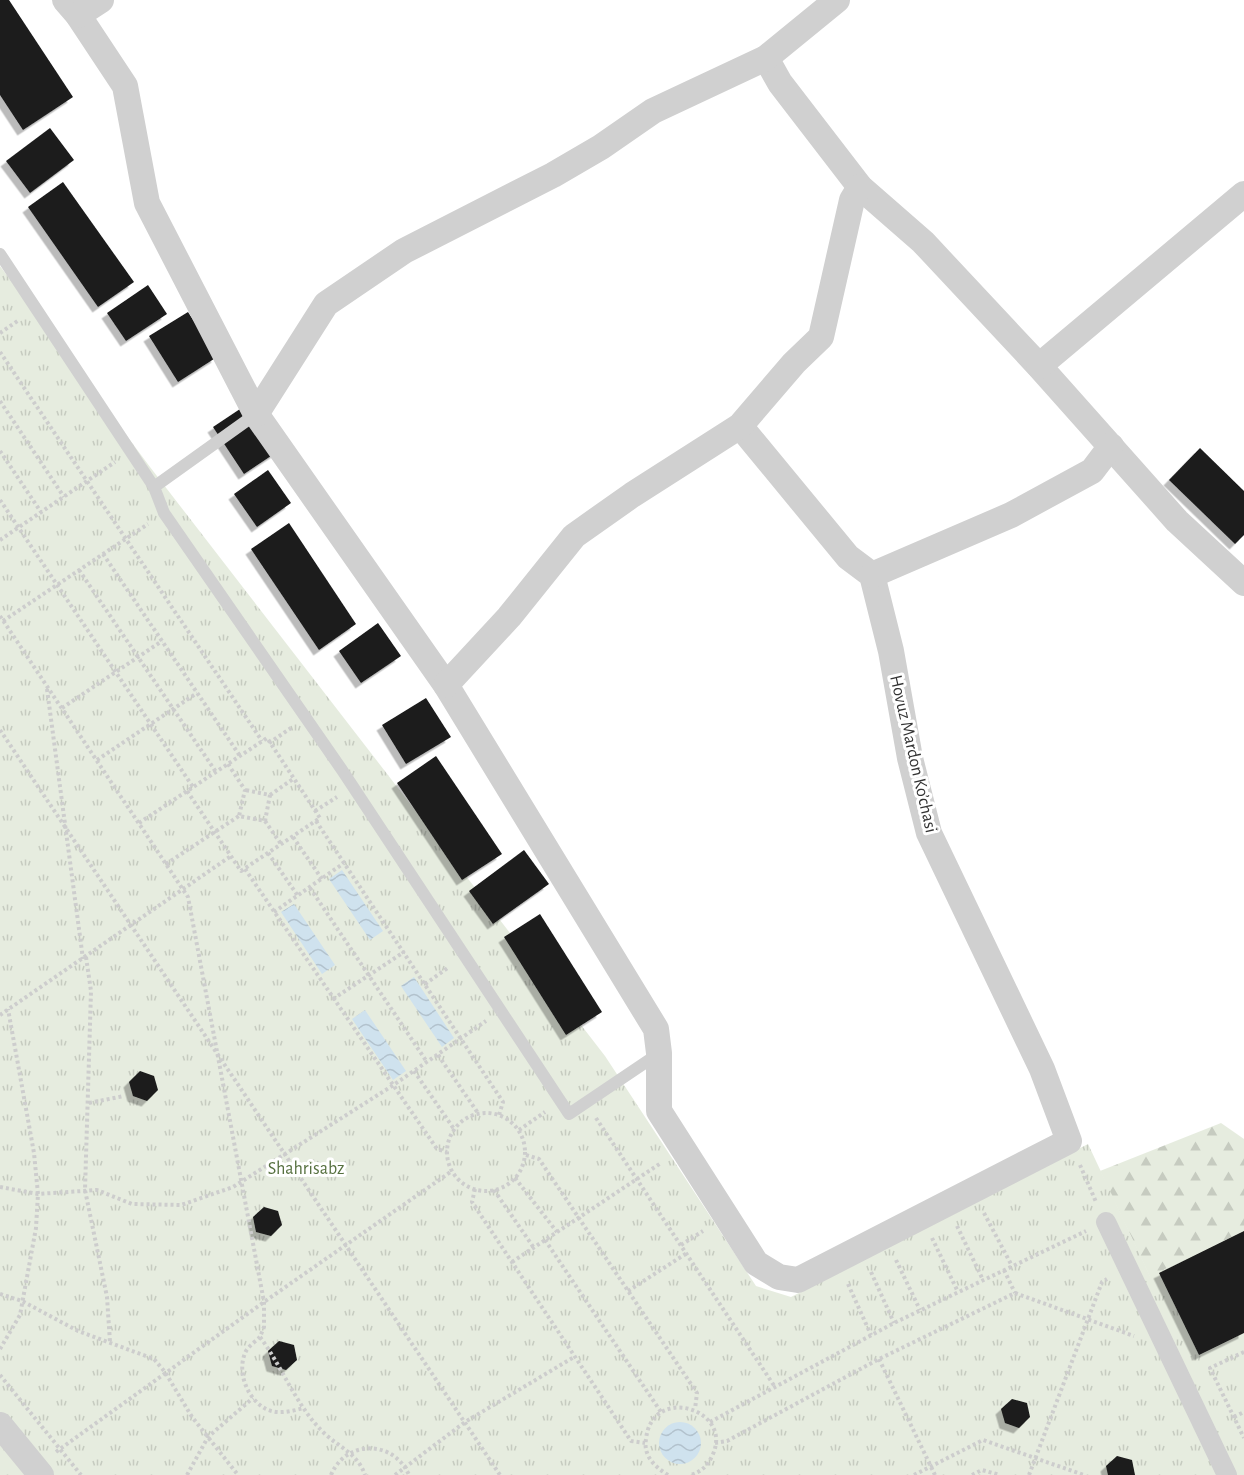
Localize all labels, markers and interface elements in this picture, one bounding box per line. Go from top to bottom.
street label: Hovuz Mardon Ko’chasi [886,673,940,835]
park label: Shahrisabz [268,1160,344,1178]

